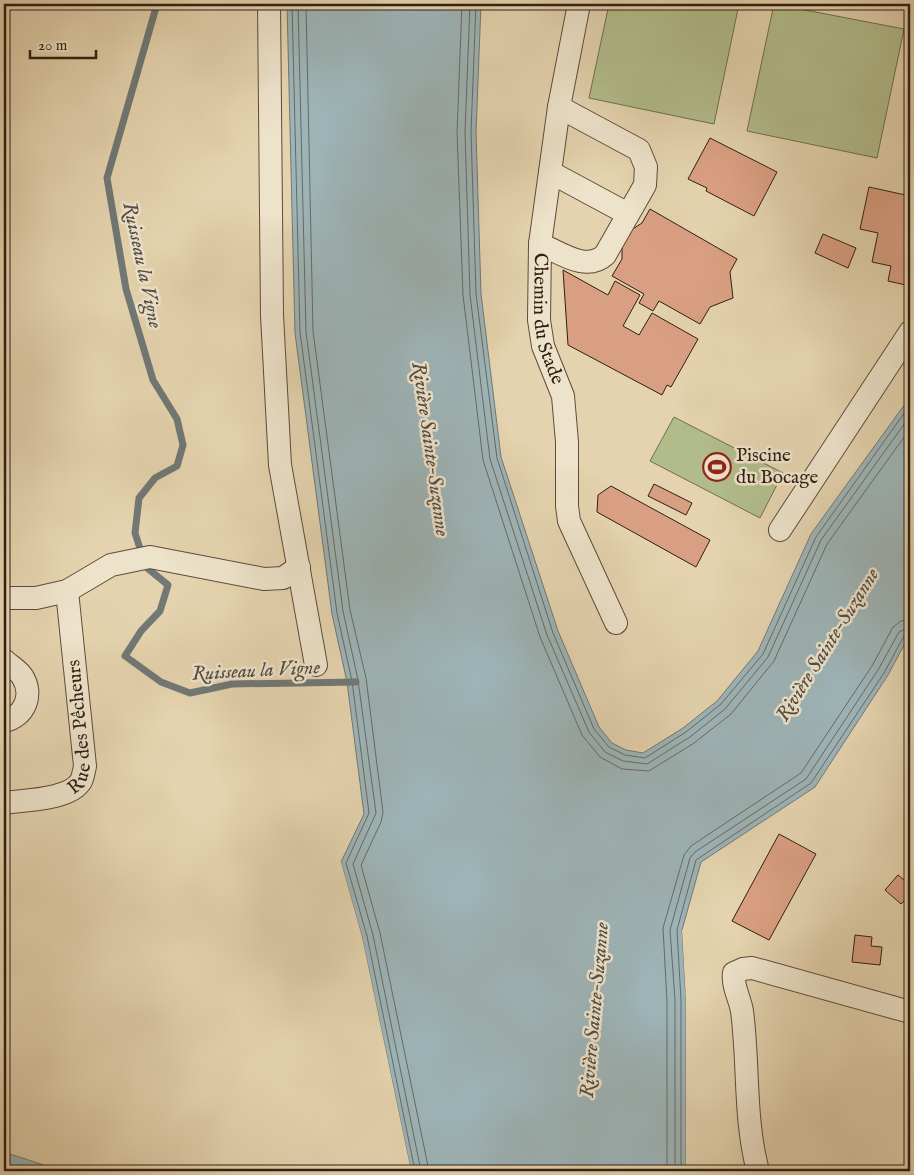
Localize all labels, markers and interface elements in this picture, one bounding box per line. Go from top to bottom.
scale bar [30,28,96,60]
text: 20 m [38,36,68,55]
water label: Ruisseau la Vigne [115,200,168,331]
street label: Chemin du Stade [527,253,569,388]
water label: Rivière Sainte-Suzanne [405,360,455,538]
place label: Piscine du Bocage [736,444,819,490]
sports icon: Piscine du Bocage [702,452,732,482]
water label: Rivière Sainte-Suzanne [771,563,885,726]
water label: Ruisseau la Vigne [191,655,321,688]
street label: Rue des Pêcheurs [62,659,97,800]
water label: Rivière Sainte-Suzanne [575,921,615,1099]

